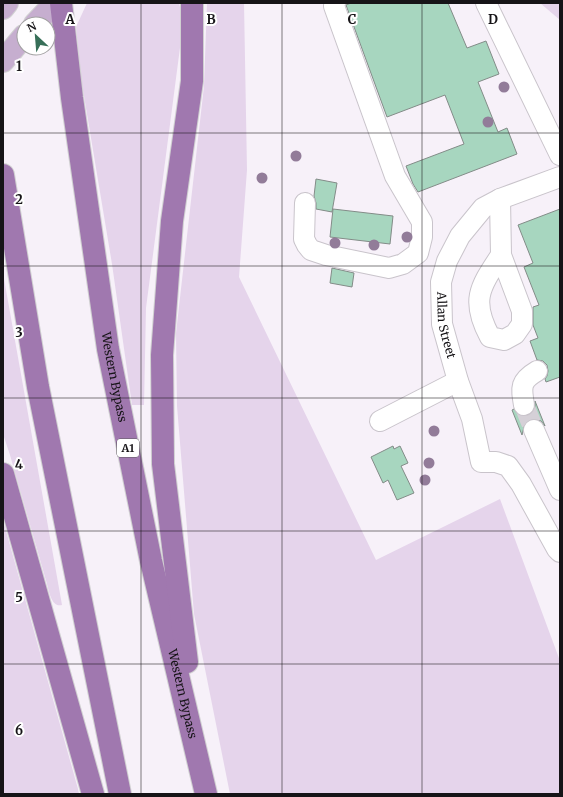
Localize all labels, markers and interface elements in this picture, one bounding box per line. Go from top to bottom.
text: A [64,11,75,28]
text: B [206,11,216,28]
text: C [348,11,357,28]
text: D [488,11,498,28]
north arrow [16,16,56,56]
text: N [25,19,39,35]
text: 1 [16,58,22,75]
text: 2 [15,191,23,208]
street label: Allan Street [434,291,459,360]
text: 3 [15,324,23,341]
street label: Western Bypass [99,330,131,424]
road number: A1 [117,439,139,457]
text: 4 [15,456,24,473]
text: 5 [15,589,23,606]
street label: Western Bypass [165,646,201,740]
text: 6 [15,722,23,739]

